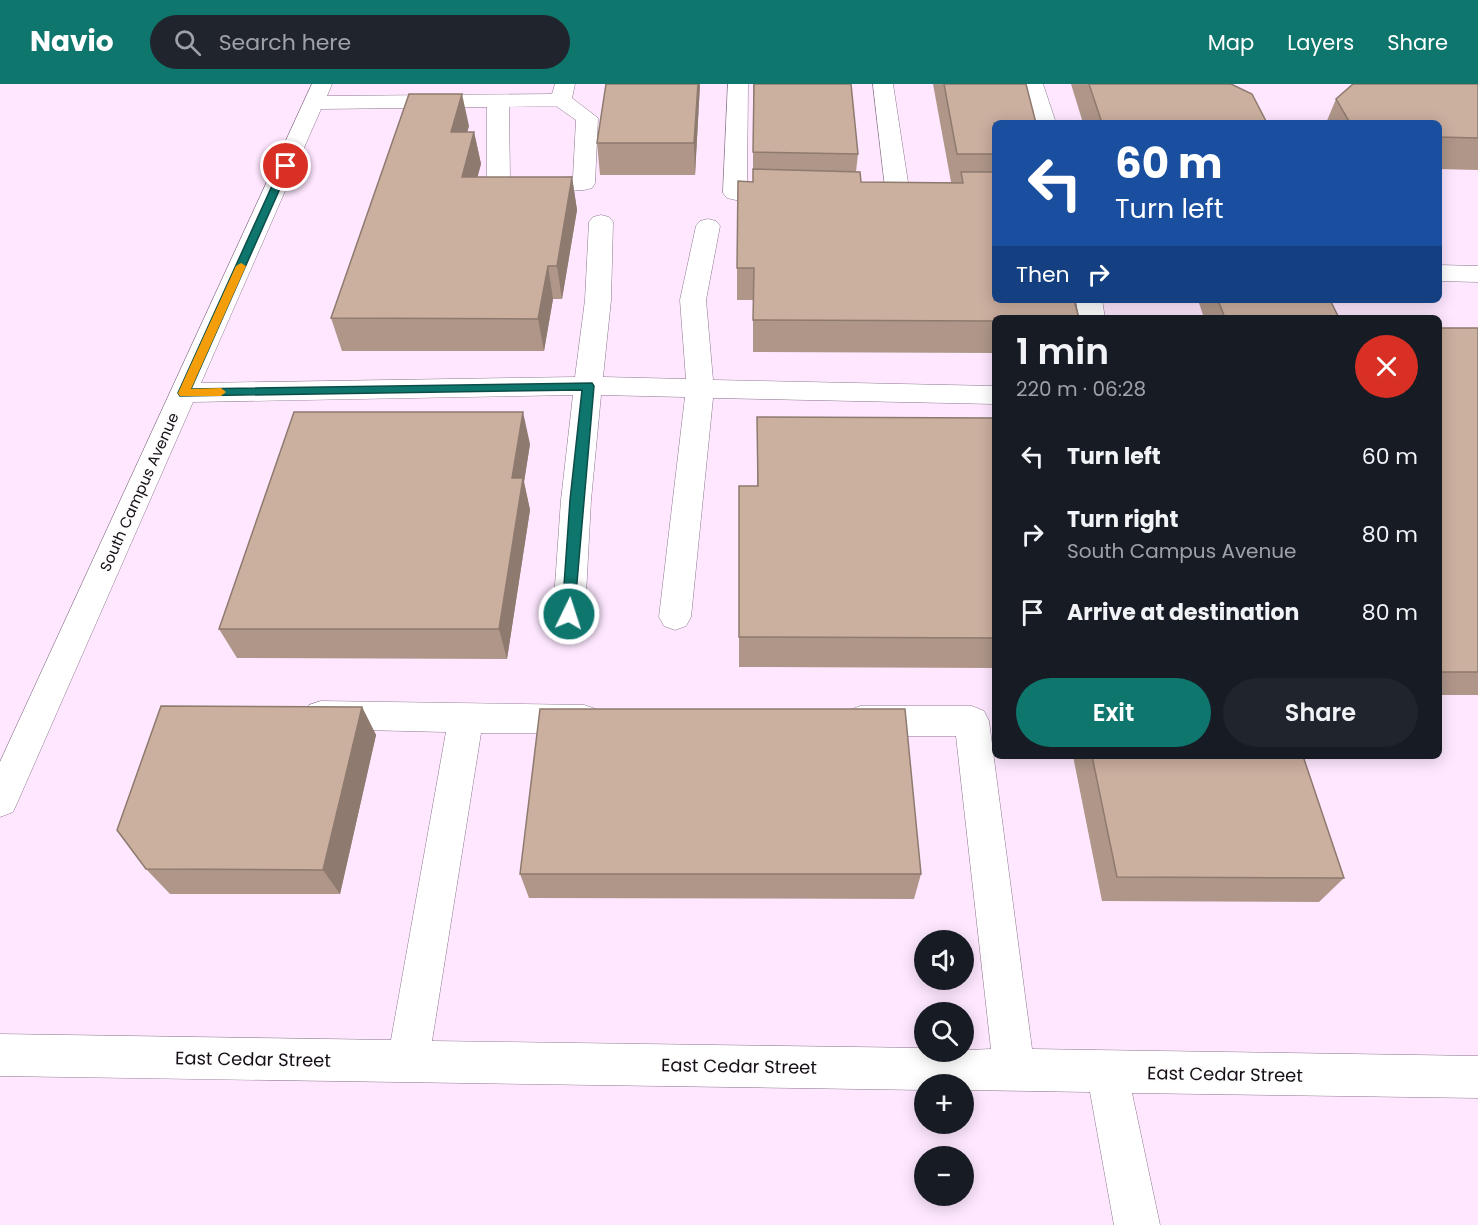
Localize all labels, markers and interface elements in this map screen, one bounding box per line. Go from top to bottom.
search box [150,15,570,69]
text: Navio [30,22,114,61]
icon: search [171,26,204,59]
text: Search here [219,27,351,58]
text: Map [1208,28,1254,57]
text: Layers [1287,28,1354,57]
text: Share [1387,28,1448,57]
text: 60 m [1115,134,1223,193]
pin [260,140,311,191]
icon: left [1016,144,1094,222]
icon: arrive [269,149,302,182]
text: Turn left [1115,190,1224,227]
icon: right [1082,258,1115,291]
text: Then [1016,259,1070,290]
text: 1 min [1016,326,1109,377]
button: close [1355,335,1418,398]
text: 220 m · 06:28 [1016,375,1146,403]
street label: South Campus Avenue [94,409,184,575]
icon: left [1016,440,1049,473]
text: Turn left [1067,441,1161,472]
text: 60 m [1362,441,1418,472]
text: Turn right [1067,504,1178,535]
icon: right [1016,518,1049,551]
text: 80 m [1362,519,1418,550]
text: South Campus Avenue [1067,537,1297,565]
position arrow [537,582,601,646]
icon: arrive [1016,596,1049,629]
text: Arrive at destination [1067,597,1299,628]
text: 80 m [1362,597,1418,628]
button: Exit [1016,678,1211,747]
button: Share [1223,678,1418,747]
map controls [914,930,974,1206]
button: sound [914,930,974,990]
button: search [914,1002,974,1062]
street label: East Cedar Street [175,1045,331,1073]
street label: East Cedar Street [661,1052,817,1080]
street label: East Cedar Street [1147,1060,1303,1088]
button: + [914,1074,974,1134]
button: − [914,1146,974,1206]

